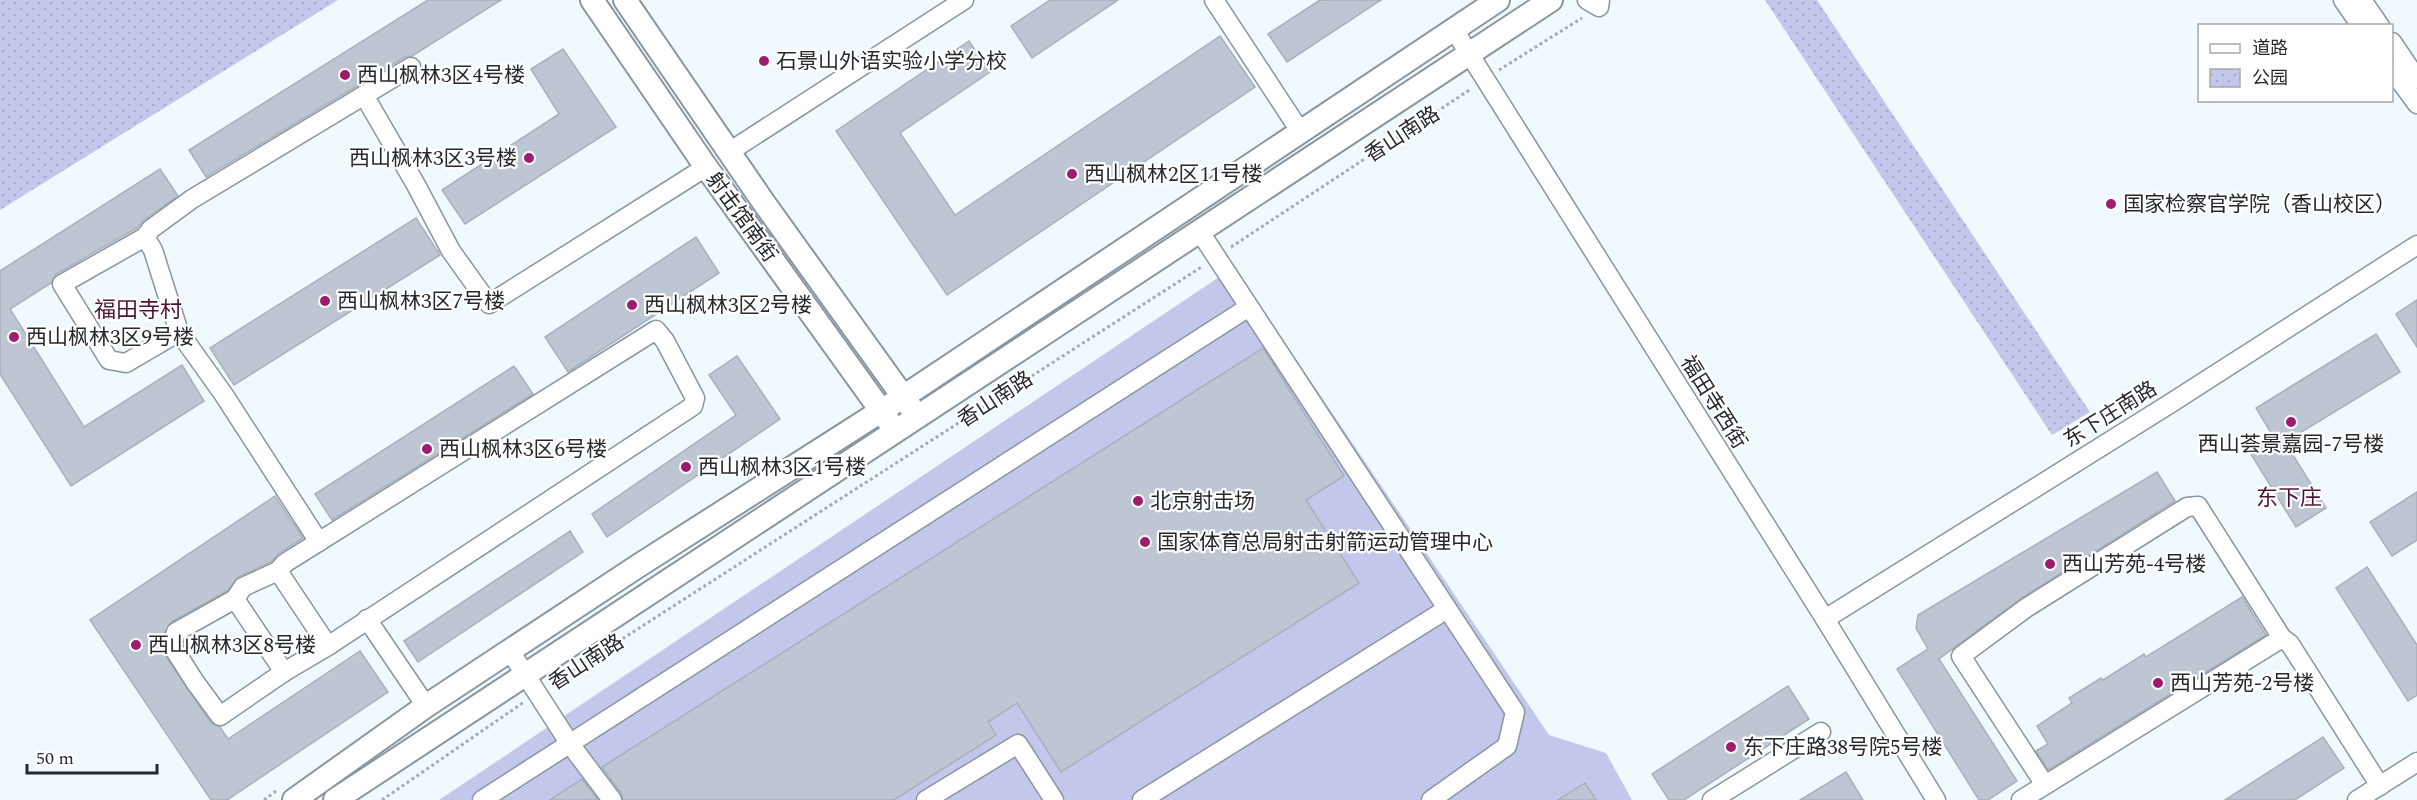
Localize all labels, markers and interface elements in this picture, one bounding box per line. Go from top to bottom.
legend [2198,24,2393,102]
text: 道路 [2252,35,2288,62]
place label: 石景山外语实验小学分校 [776,46,1007,78]
marker: 石景山外语实验小学分校 [757,54,771,68]
place label: 西山枫林3区4号楼 [357,60,525,92]
text: 公园 [2252,65,2288,92]
marker: 西山枫林3区4号楼 [338,68,352,82]
street label: 香山南路 [1359,99,1446,171]
place label: 西山枫林3区3号楼 [349,143,517,175]
marker: 西山枫林3区3号楼 [522,151,536,165]
place label: 西山枫林2区11号楼 [1084,159,1263,191]
street label: 射击馆南街 [697,166,785,269]
marker: 西山枫林2区11号楼 [1065,167,1079,181]
place label: 国家检察官学院（香山校区） [2123,189,2396,221]
marker: 国家检察官学院（香山校区） [2104,197,2118,211]
place label: 西山枫林3区7号楼 [337,286,505,318]
place label: 西山枫林3区2号楼 [644,290,812,322]
district label: 福田寺村 [94,294,182,327]
marker: 西山枫林3区7号楼 [318,294,332,308]
marker: 西山枫林3区2号楼 [625,298,639,312]
place label: 西山枫林3区9号楼 [26,322,194,354]
marker: 西山枫林3区9号楼 [7,330,21,344]
street label: 福田寺西街 [1672,350,1755,456]
street label: 香山南路 [952,364,1039,436]
street label: 东下庄南路 [2058,373,2164,456]
marker: 西山荟景嘉园-7号楼 [2284,415,2298,429]
place label: 西山荟景嘉园-7号楼 [2198,429,2384,461]
place label: 西山枫林3区6号楼 [439,434,607,466]
marker: 西山枫林3区6号楼 [420,442,434,456]
place label: 西山枫林3区1号楼 [698,452,866,484]
marker: 西山枫林3区1号楼 [679,460,693,474]
district label: 东下庄 [2256,482,2322,515]
place label: 北京射击场 [1150,486,1255,518]
marker: 北京射击场 [1131,494,1145,508]
place label: 国家体育总局射击射箭运动管理中心 [1157,527,1493,559]
marker: 国家体育总局射击射箭运动管理中心 [1138,535,1152,549]
place label: 西山芳苑-4号楼 [2062,549,2206,581]
marker: 西山芳苑-4号楼 [2043,557,2057,571]
street label: 香山南路 [543,627,630,699]
place label: 西山枫林3区8号楼 [148,630,316,662]
marker: 西山枫林3区8号楼 [129,638,143,652]
place label: 西山芳苑-2号楼 [2170,668,2314,700]
marker: 西山芳苑-2号楼 [2151,676,2165,690]
place label: 东下庄路38号院5号楼 [1743,732,1943,764]
scale bar [27,737,158,775]
marker: 东下庄路38号院5号楼 [1724,740,1738,754]
text: 50 m [36,745,74,772]

